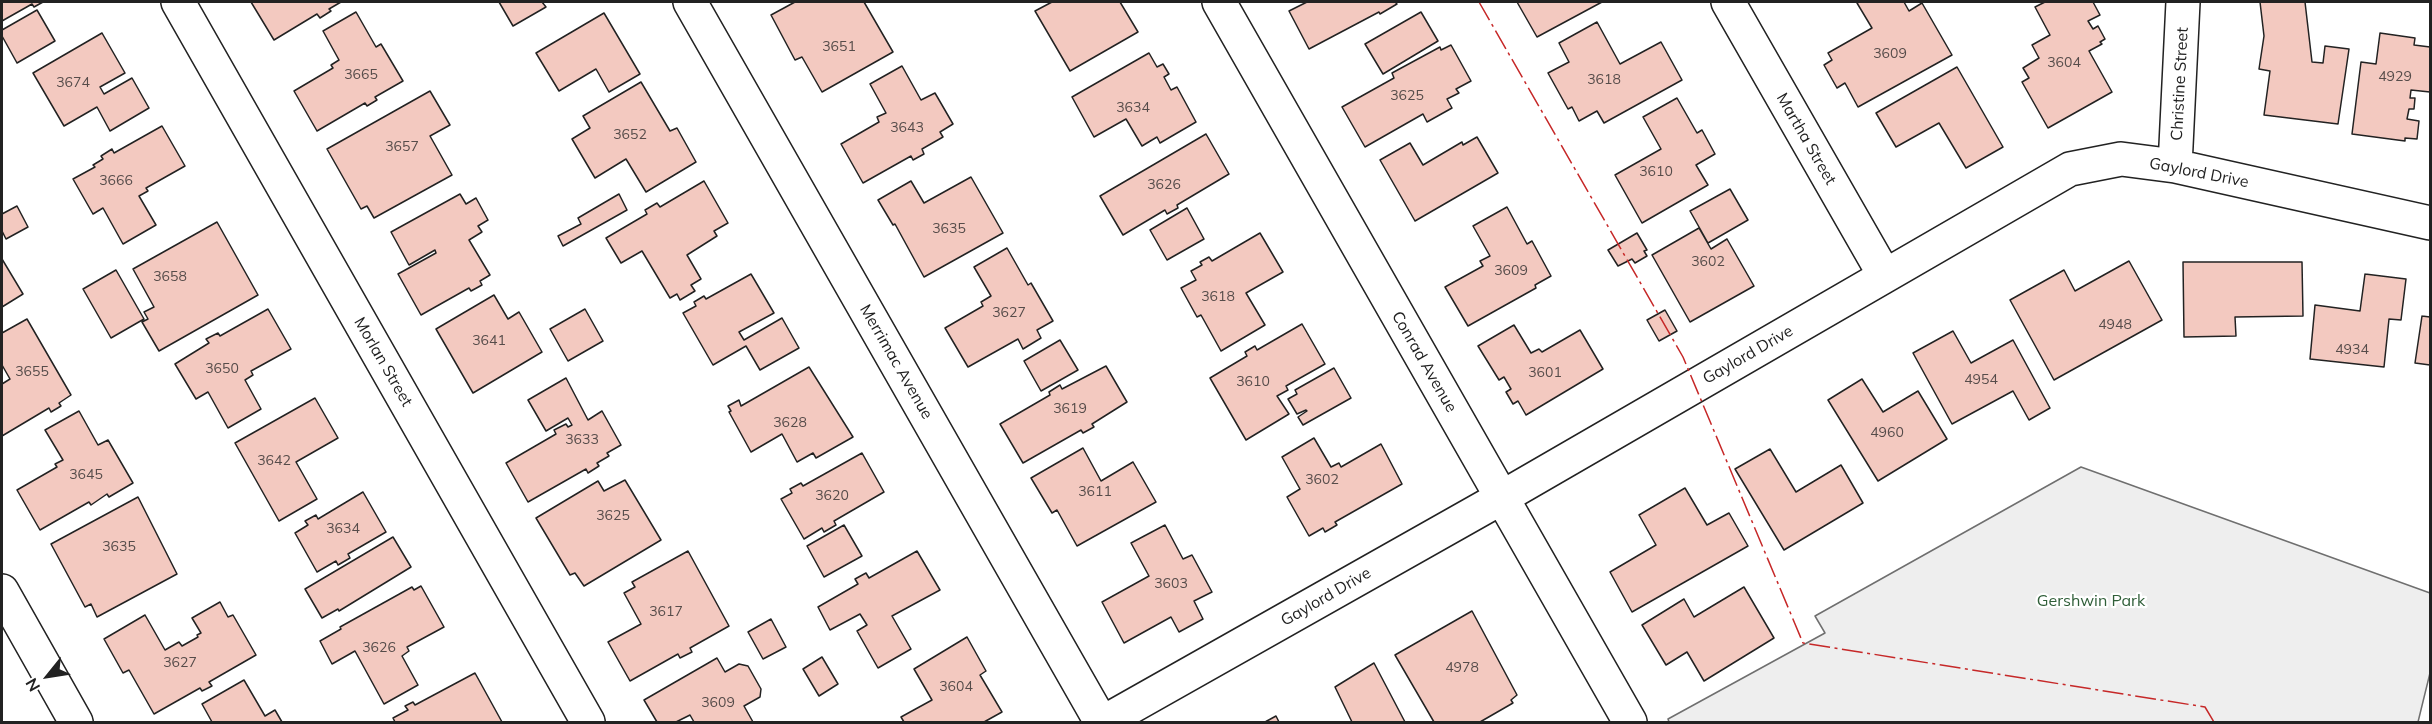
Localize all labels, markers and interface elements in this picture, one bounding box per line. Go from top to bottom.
street label: Christine Street [2167,27,2193,141]
house number: 3651 [822,39,856,55]
house number: 3609 [1873,46,1907,62]
house number: 3604 [2047,55,2081,71]
house number: 3665 [344,67,378,83]
house number: 4929 [2378,69,2412,85]
house number: 3618 [1587,72,1621,88]
house number: 3674 [56,75,90,91]
house number: 3625 [1390,88,1424,104]
street label: Martha Street [1772,90,1840,188]
house number: 3634 [1116,100,1150,116]
house number: 3643 [890,120,924,136]
house number: 3652 [613,127,647,143]
house number: 3657 [385,139,419,155]
street label: Gaylord Drive [2148,154,2250,192]
house number: 3610 [1639,164,1673,180]
house number: 3666 [99,173,133,189]
house number: 3626 [1147,177,1181,193]
house number: 3635 [932,221,966,237]
house number: 3602 [1691,254,1725,270]
house number: 3609 [1494,263,1528,279]
house number: 3658 [153,269,187,285]
house number: 3618 [1201,289,1235,305]
street label: Merrimac Avenue [855,301,937,423]
house number: 3627 [992,305,1026,321]
street label: Conrad Avenue [1387,308,1461,416]
street label: Morlan Street [350,314,416,410]
house number: 4948 [2098,317,2132,333]
street label: Gaylord Drive [1700,321,1796,389]
house number: 3641 [472,333,506,349]
house number: 4934 [2335,342,2369,358]
house number: 3650 [205,361,239,377]
house number: 3655 [15,364,49,380]
house number: 3601 [1528,365,1562,381]
house number: 4954 [1964,372,1998,388]
house number: 3610 [1236,374,1270,390]
house number: 3619 [1053,401,1087,417]
house number: 3628 [773,415,807,431]
house number: 4960 [1870,425,1904,441]
house number: 3633 [565,432,599,448]
house number: 3642 [257,453,291,469]
house number: 3645 [69,467,103,483]
house number: 3602 [1305,472,1339,488]
house number: 3611 [1078,484,1112,500]
house number: 3620 [815,488,849,504]
house number: 3625 [596,508,630,524]
house number: 3634 [326,521,360,537]
house number: 3635 [102,539,136,555]
street label: Gaylord Drive [1278,563,1374,631]
house number: 3603 [1154,576,1188,592]
park label: Gershwin Park [2037,591,2145,611]
house number: 3617 [649,604,683,620]
house number: 3626 [362,640,396,656]
north arrow [18,646,78,706]
house number: 3627 [163,655,197,671]
house number: 4978 [1445,660,1479,676]
text: N [21,675,44,695]
house number: 3604 [939,679,973,695]
house number: 3609 [701,695,735,711]

